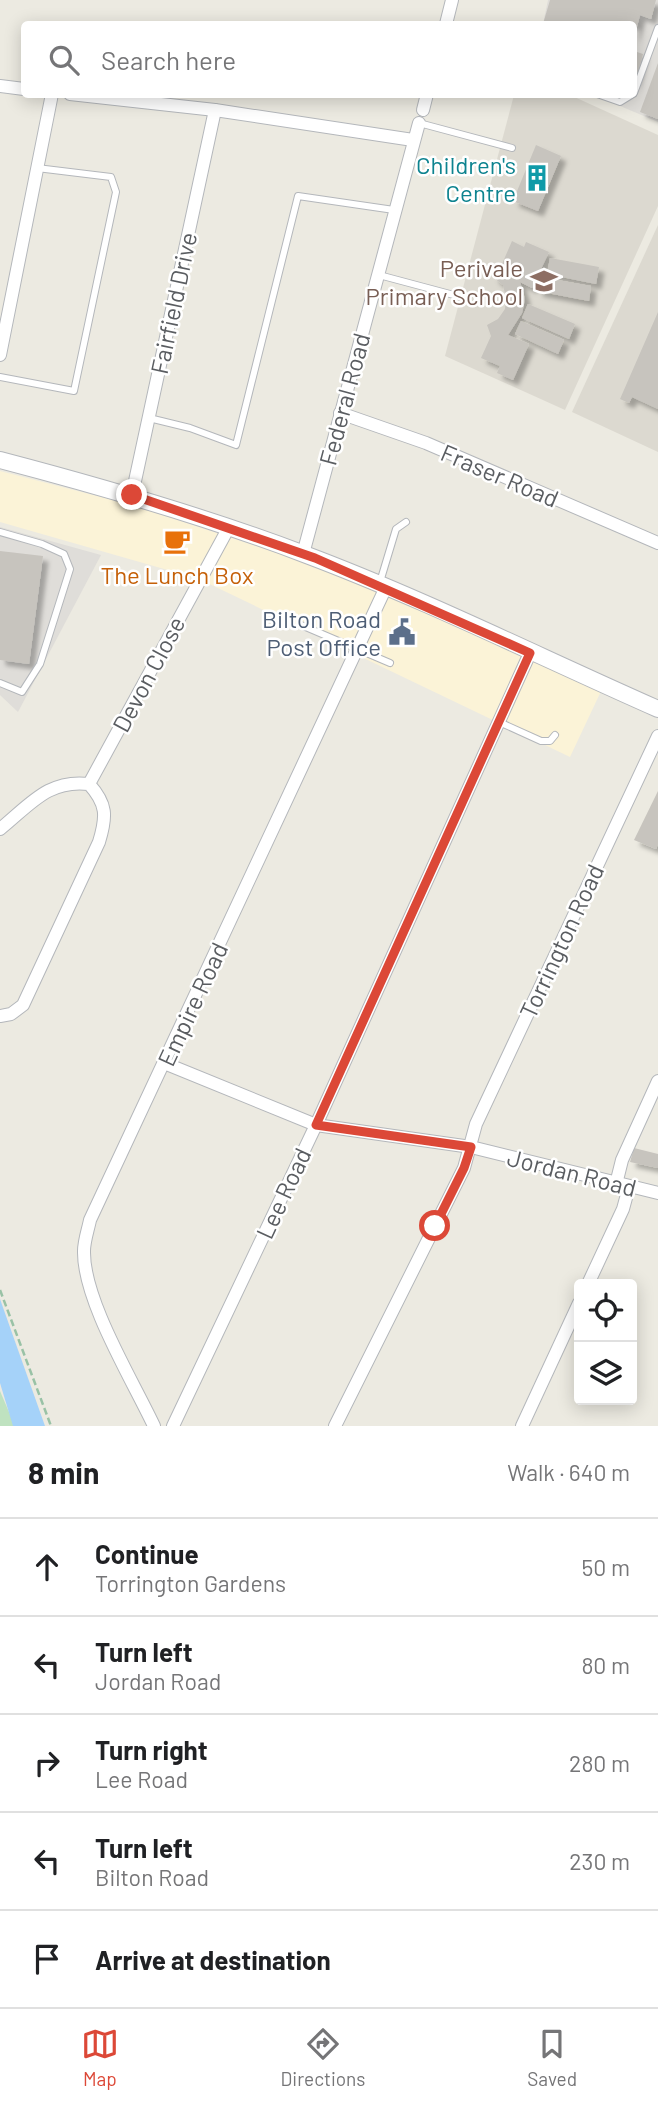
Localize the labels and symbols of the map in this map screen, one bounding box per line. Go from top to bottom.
place label: Children's Centre [416,150,516,207]
building icon: Children's Centre [522,163,552,193]
street label: Fairfield Drive [144,229,202,377]
place label: Perivale Primary School [366,253,523,310]
school or university icon: Perivale Primary School [529,266,559,296]
street label: Federal Road [312,330,376,468]
street label: Fraser Road [437,437,563,513]
route end [116,479,147,510]
cafe icon: The Lunch Box [162,526,192,556]
place label: The Lunch Box [101,560,253,589]
place label: Bilton Road Post Office [262,604,381,661]
street label: Devon Close [105,611,191,737]
public building icon: Bilton Road Post Office [387,617,417,647]
street label: Torrington Road [513,859,609,1023]
street label: Empire Road [151,938,233,1070]
street label: Jordan Road [505,1142,639,1202]
street label: Lee Road [249,1143,317,1243]
route start [419,1210,450,1241]

